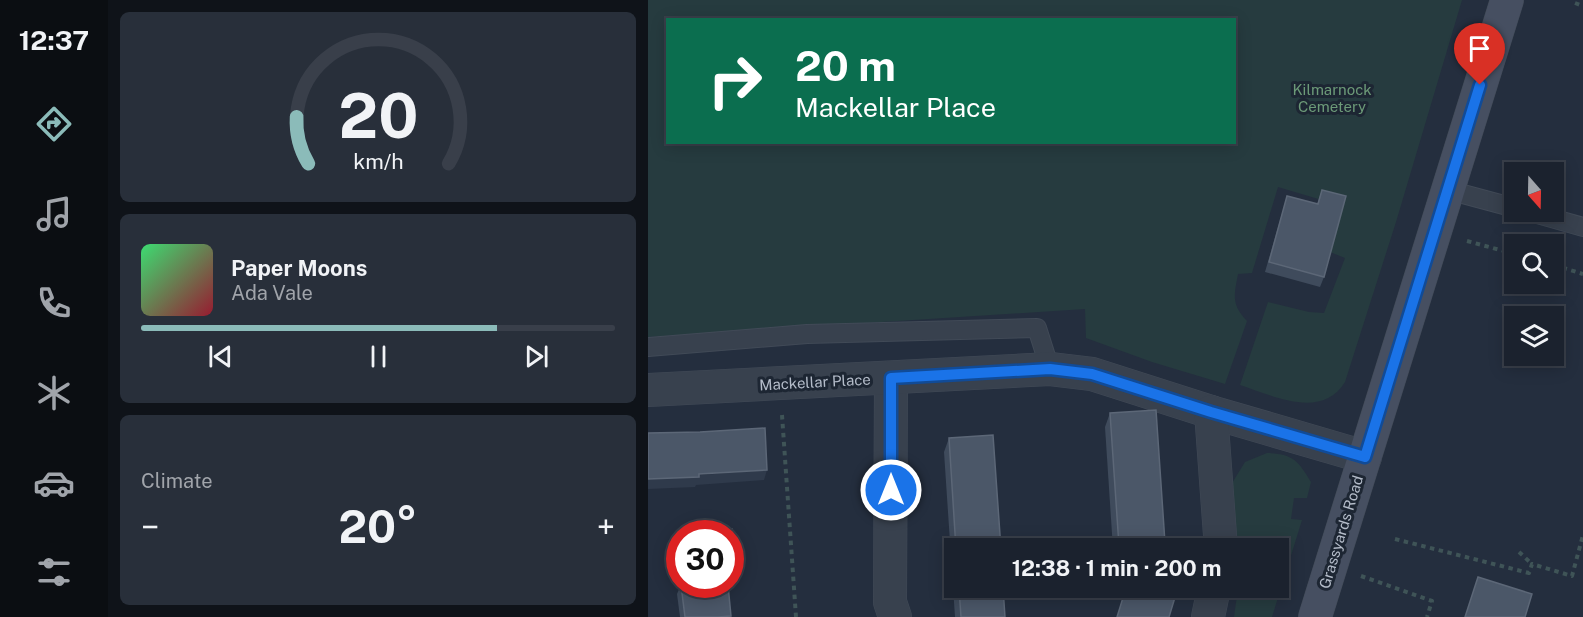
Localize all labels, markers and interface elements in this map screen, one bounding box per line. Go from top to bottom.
pin [1454,23,1505,85]
text: 12:37 [19,24,89,56]
icon: arrive [1463,32,1496,65]
text: 20 m [795,41,896,90]
icon: right [696,42,774,120]
text: 20 [338,79,418,152]
park label: Kilmarnock Cemetery [1292,81,1372,115]
text: Mackellar Place [795,91,996,123]
icon: directions [33,103,75,145]
text: km/h [353,149,403,174]
north arrow [1504,162,1564,222]
map controls [1504,162,1564,366]
icon: music [33,193,75,235]
button: search [1504,234,1564,294]
text: Paper Moons [231,255,367,281]
text: Ada Vale [231,281,313,305]
icon: phone [33,282,75,324]
button: layers [1504,306,1564,366]
icon: previous [204,340,237,373]
icon: pause [362,340,395,373]
icon: next [520,340,553,373]
street label: Mackellar Place [759,371,871,393]
icon: climate [33,372,75,414]
position arrow [859,458,923,522]
icon: car [33,462,75,504]
text: Climate [141,469,213,493]
street label: Grassyards Road [1316,473,1366,591]
text: 20° [339,500,417,553]
text: − [141,508,159,546]
text: + [597,508,615,546]
speed limit sign: 30 [666,520,744,598]
icon: filters [33,551,75,593]
text: 12:38 · 1 min · 200 m [1012,555,1221,581]

